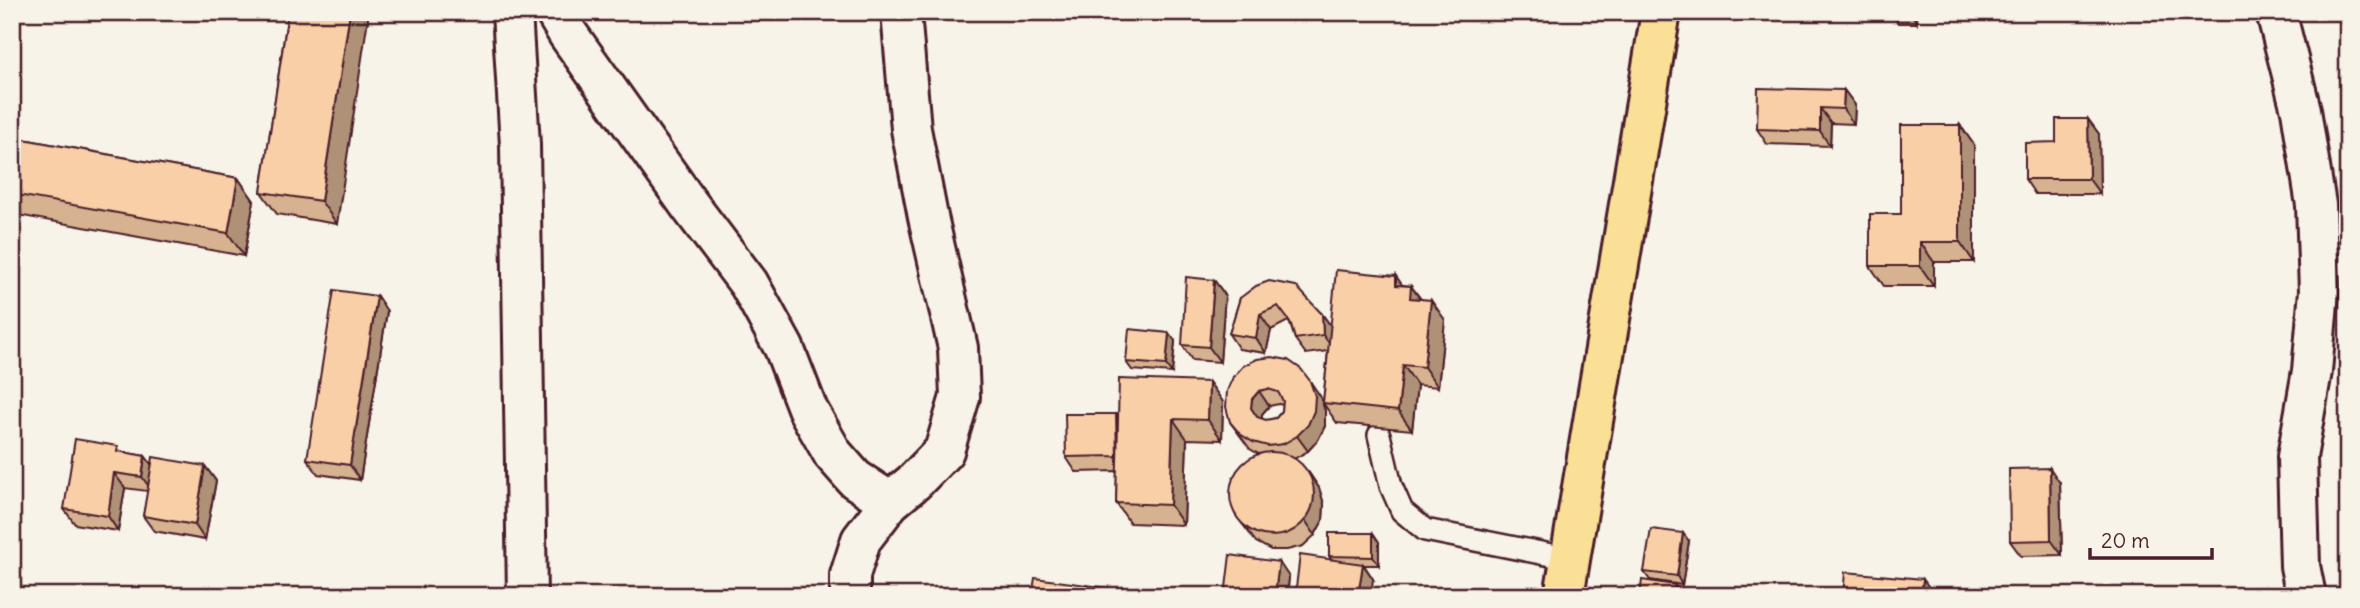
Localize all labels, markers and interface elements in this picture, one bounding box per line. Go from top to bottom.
scale bar [2090,517,2213,561]
text: 20 m [2101,527,2150,554]

